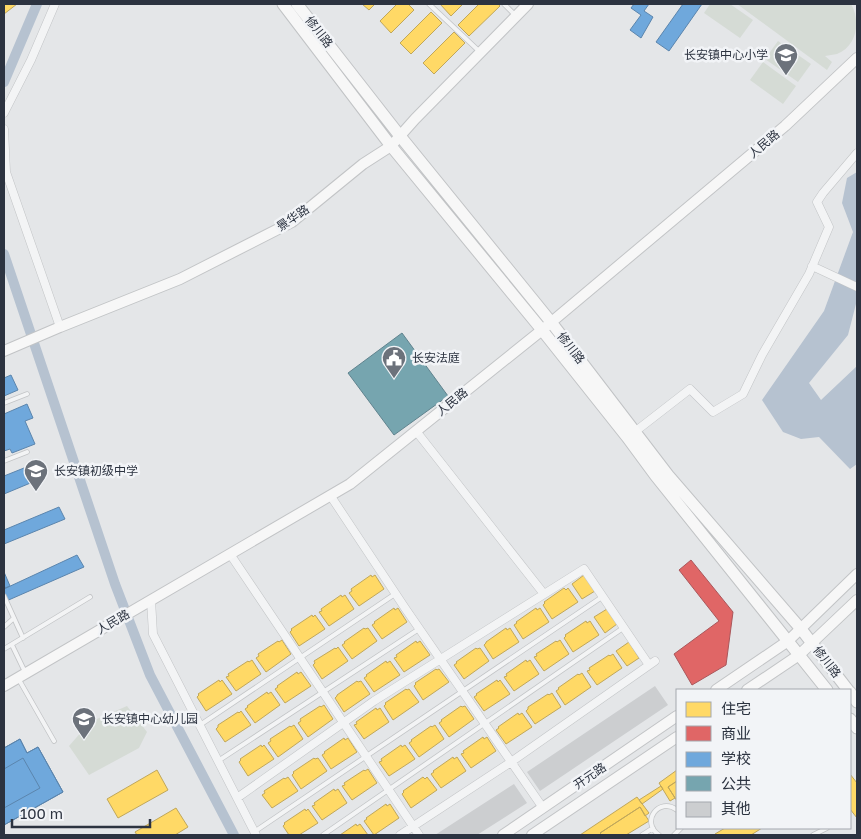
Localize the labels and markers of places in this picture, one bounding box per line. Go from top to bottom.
school or university icon: 长安镇中心小学 [773,42,799,76]
place label: 长安镇中心小学 [684,47,768,62]
public building icon: 长安法庭 [381,345,407,379]
place label: 长安法庭 [412,350,460,365]
school or university icon: 长安镇初级中学 [23,458,49,492]
place label: 长安镇初级中学 [54,463,138,478]
school or university icon: 长安镇中心幼儿园 [71,706,97,740]
place label: 长安镇中心幼儿园 [102,711,198,726]

